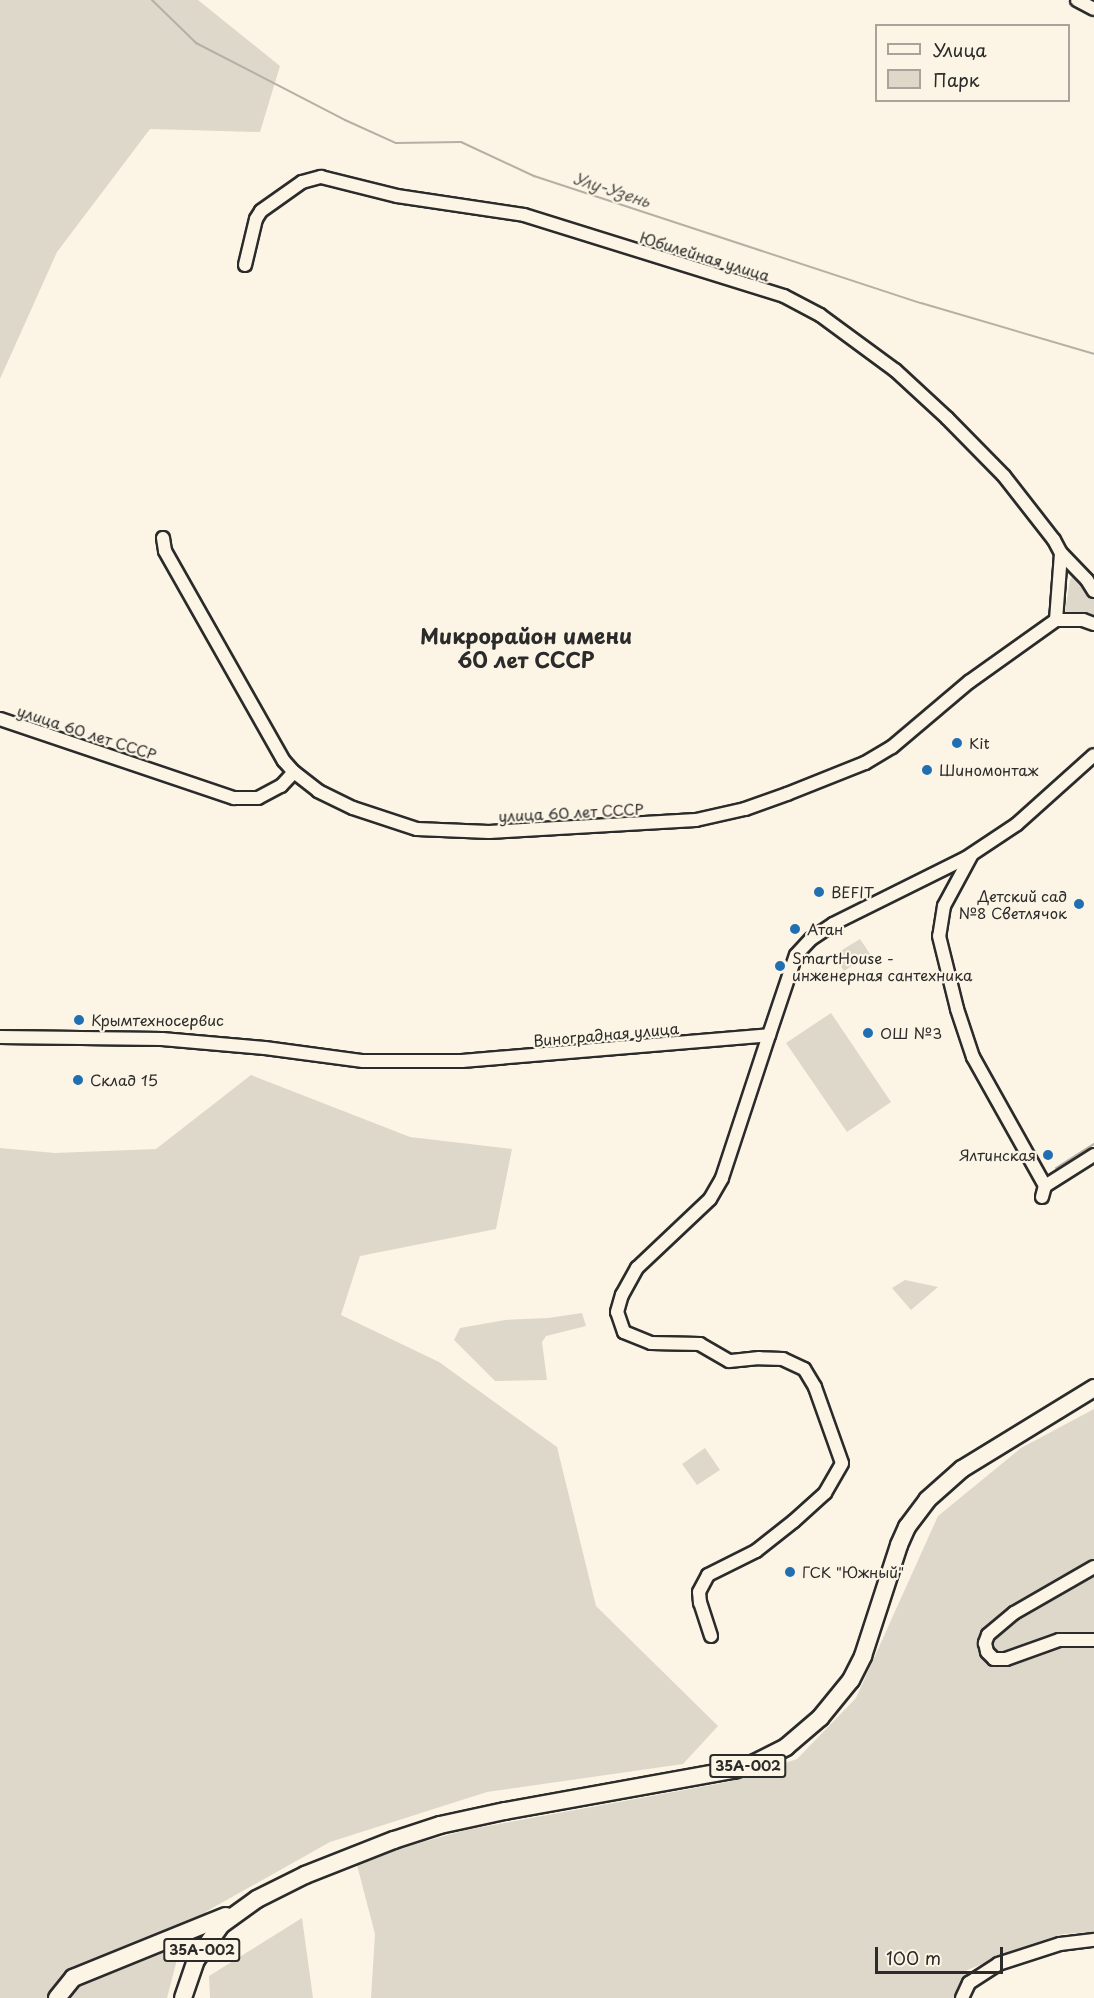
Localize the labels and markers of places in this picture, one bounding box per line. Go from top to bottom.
place label: Kit [969,734,990,752]
marker: Kit [950,736,964,750]
place label: Шиномонтаж [939,761,1038,779]
marker: Шиномонтаж [920,763,934,777]
place label: BEFIT [831,883,874,901]
marker: BEFIT [812,885,826,899]
place label: Детский сад №8 Светлячок [958,886,1067,921]
marker: Детский сад №8 Светлячок [1072,897,1086,911]
place label: Атан [807,920,843,938]
marker: Атан [788,922,802,936]
place label: SmartHouse - инженерная сантехника [792,948,972,983]
marker: SmartHouse - инженерная сантехника [773,959,787,973]
place label: Крымтехносервис [91,1011,224,1029]
marker: Крымтехносервис [72,1013,86,1027]
place label: ОШ №3 [880,1024,942,1042]
marker: ОШ №3 [861,1026,875,1040]
place label: Склад 15 [90,1071,157,1089]
marker: Склад 15 [71,1073,85,1087]
place label: Ялтинская [959,1146,1036,1164]
marker: Ялтинская [1041,1148,1055,1162]
place label: ГСК "Южный" [802,1563,905,1581]
marker: ГСК "Южный" [783,1565,797,1579]

